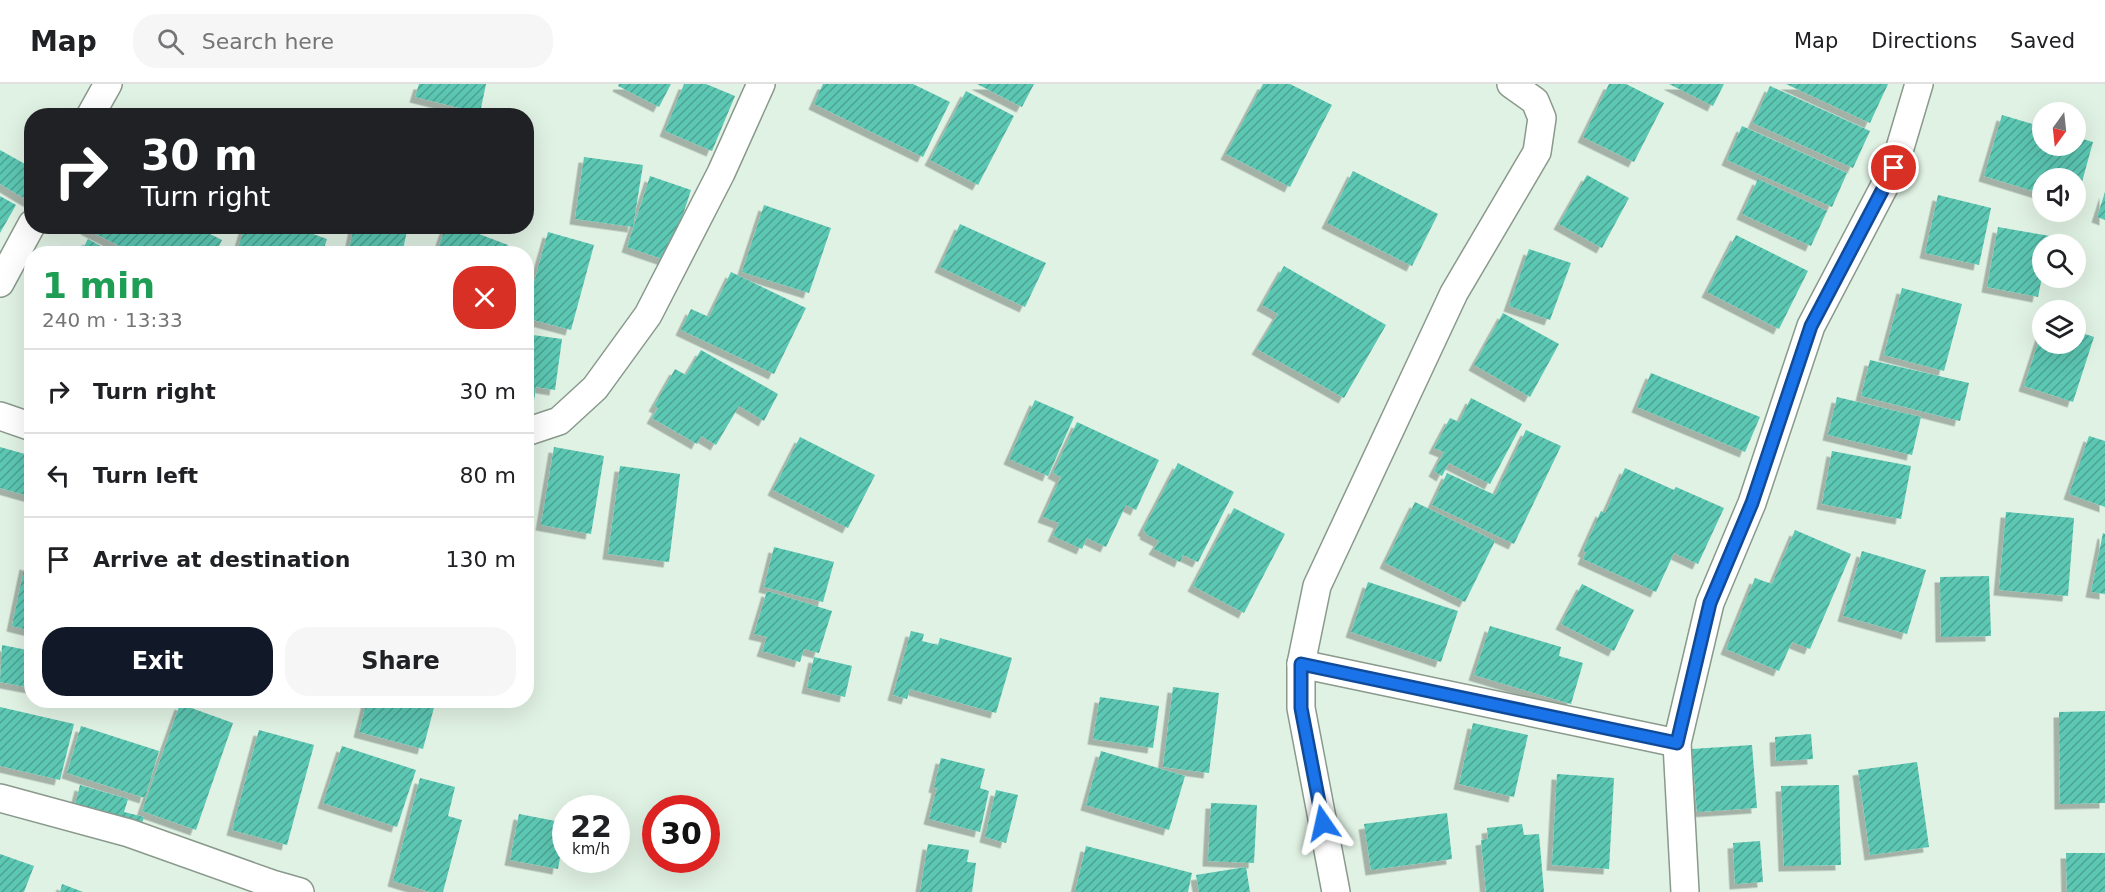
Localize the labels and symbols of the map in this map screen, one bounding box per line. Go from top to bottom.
north arrow [2032,102,2086,156]
pin [1868,142,1919,193]
position arrow [1291,791,1355,855]
speed limit sign: 30 [642,795,720,873]

